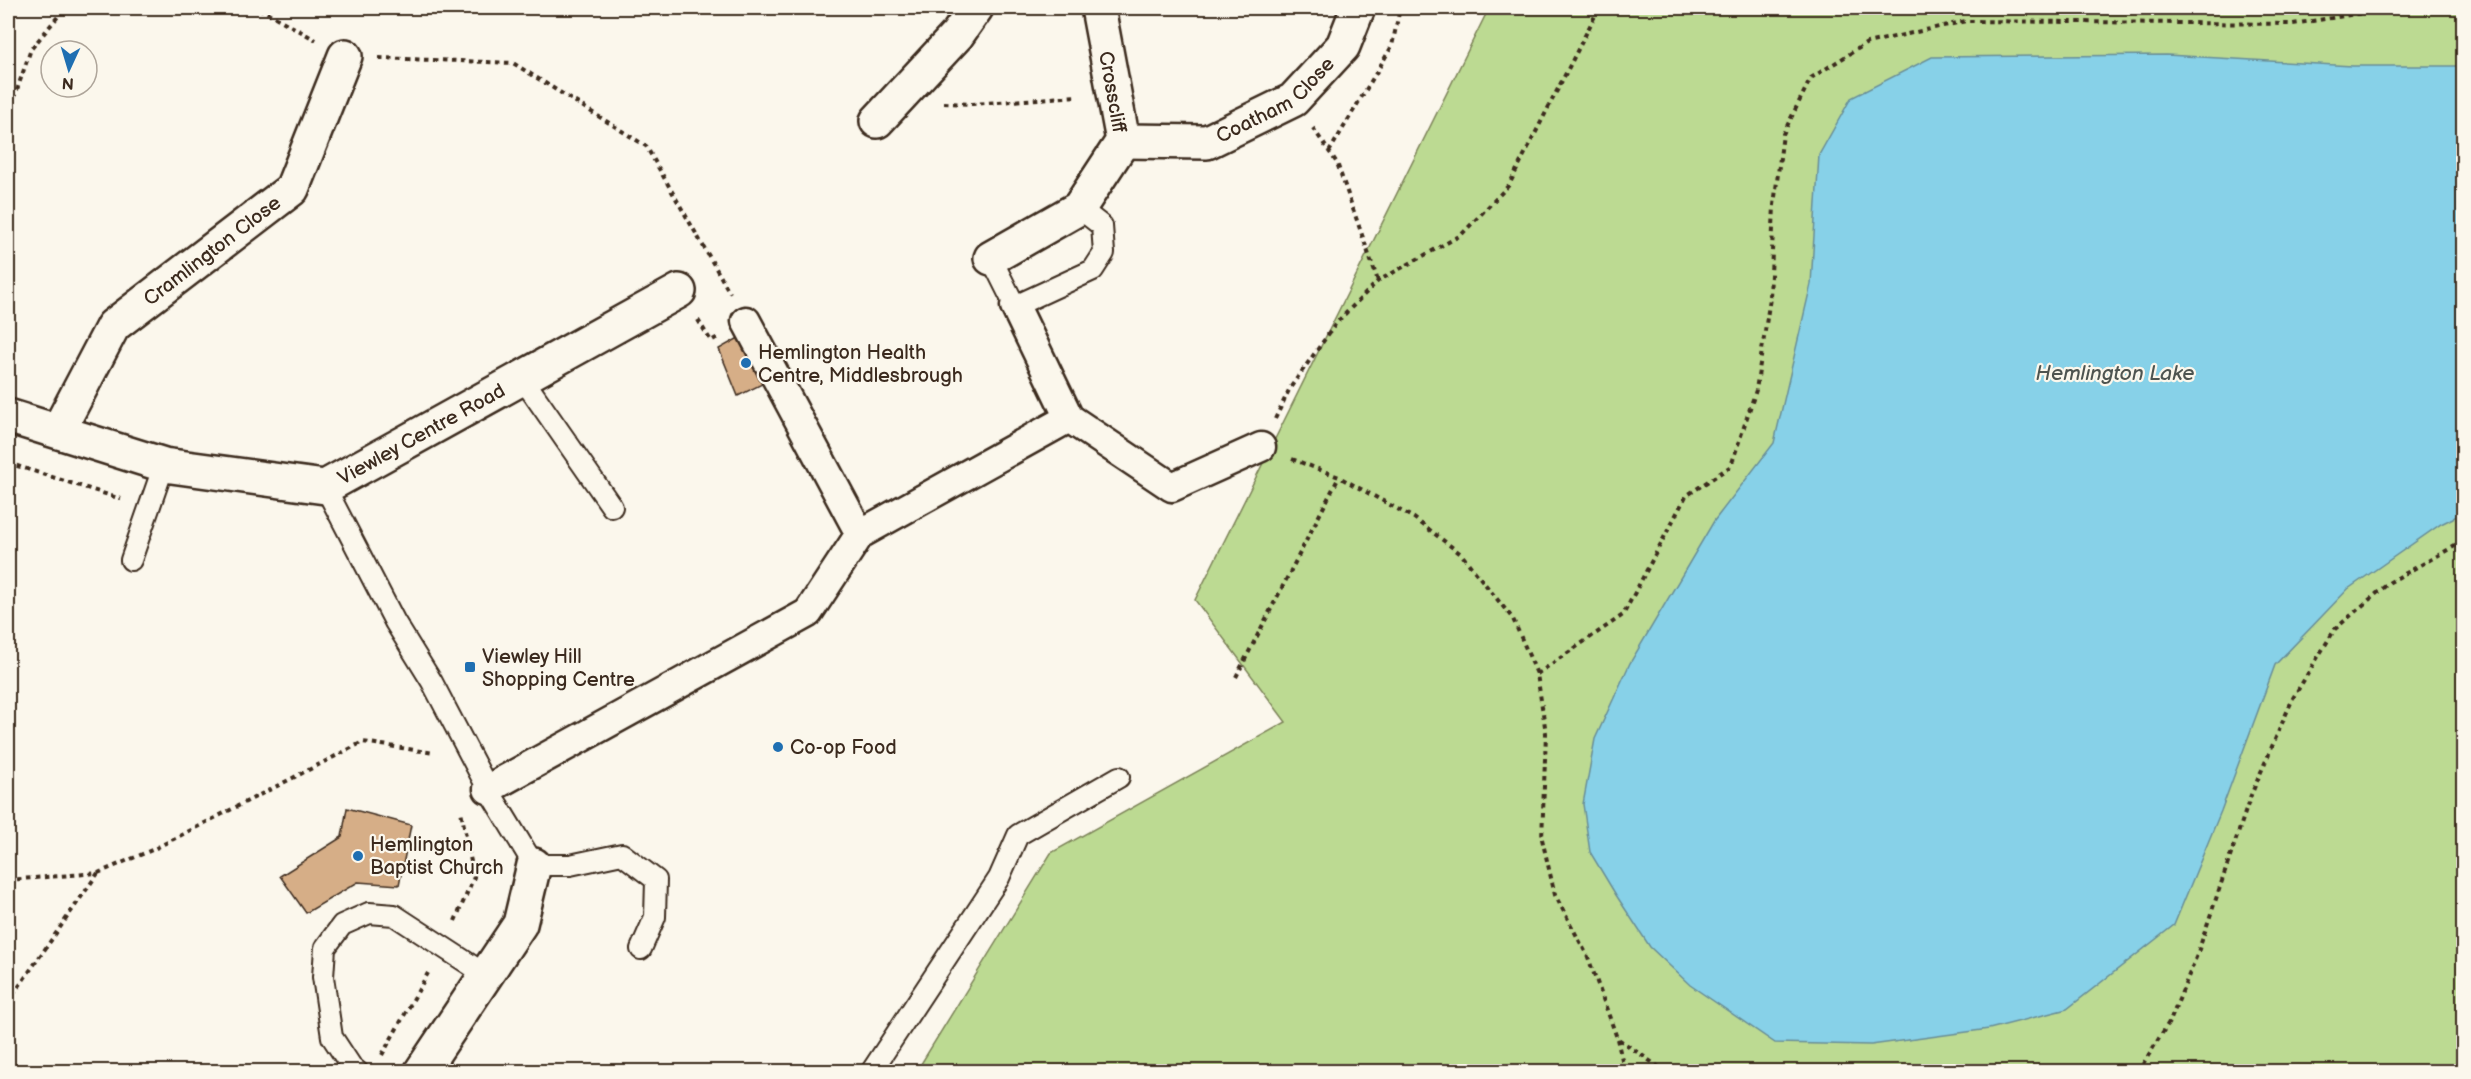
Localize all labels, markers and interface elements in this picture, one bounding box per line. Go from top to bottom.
north arrow [39,39,99,99]
street label: Crosscliff [1093,49,1131,135]
street label: Coatham Close [1212,52,1340,149]
text: N [61,73,75,92]
street label: Cramlington Close [139,191,286,311]
place label: Hemlington Health Centre, Middlesbrough [758,341,963,388]
marker: Hemlington Health Centre, Middlesbrough [739,356,753,370]
water label: Hemlington Lake [2036,361,2194,386]
street label: Viewley Centre Road [334,379,510,491]
place label: Viewley Hill Shopping Centre [482,645,635,692]
marker: Viewley Hill Shopping Centre [463,660,477,674]
place label: Co-op Food [790,736,897,760]
marker: Co-op Food [771,740,785,754]
place label: Hemlington Baptist Church [370,833,503,880]
marker: Hemlington Baptist Church [351,849,365,863]

